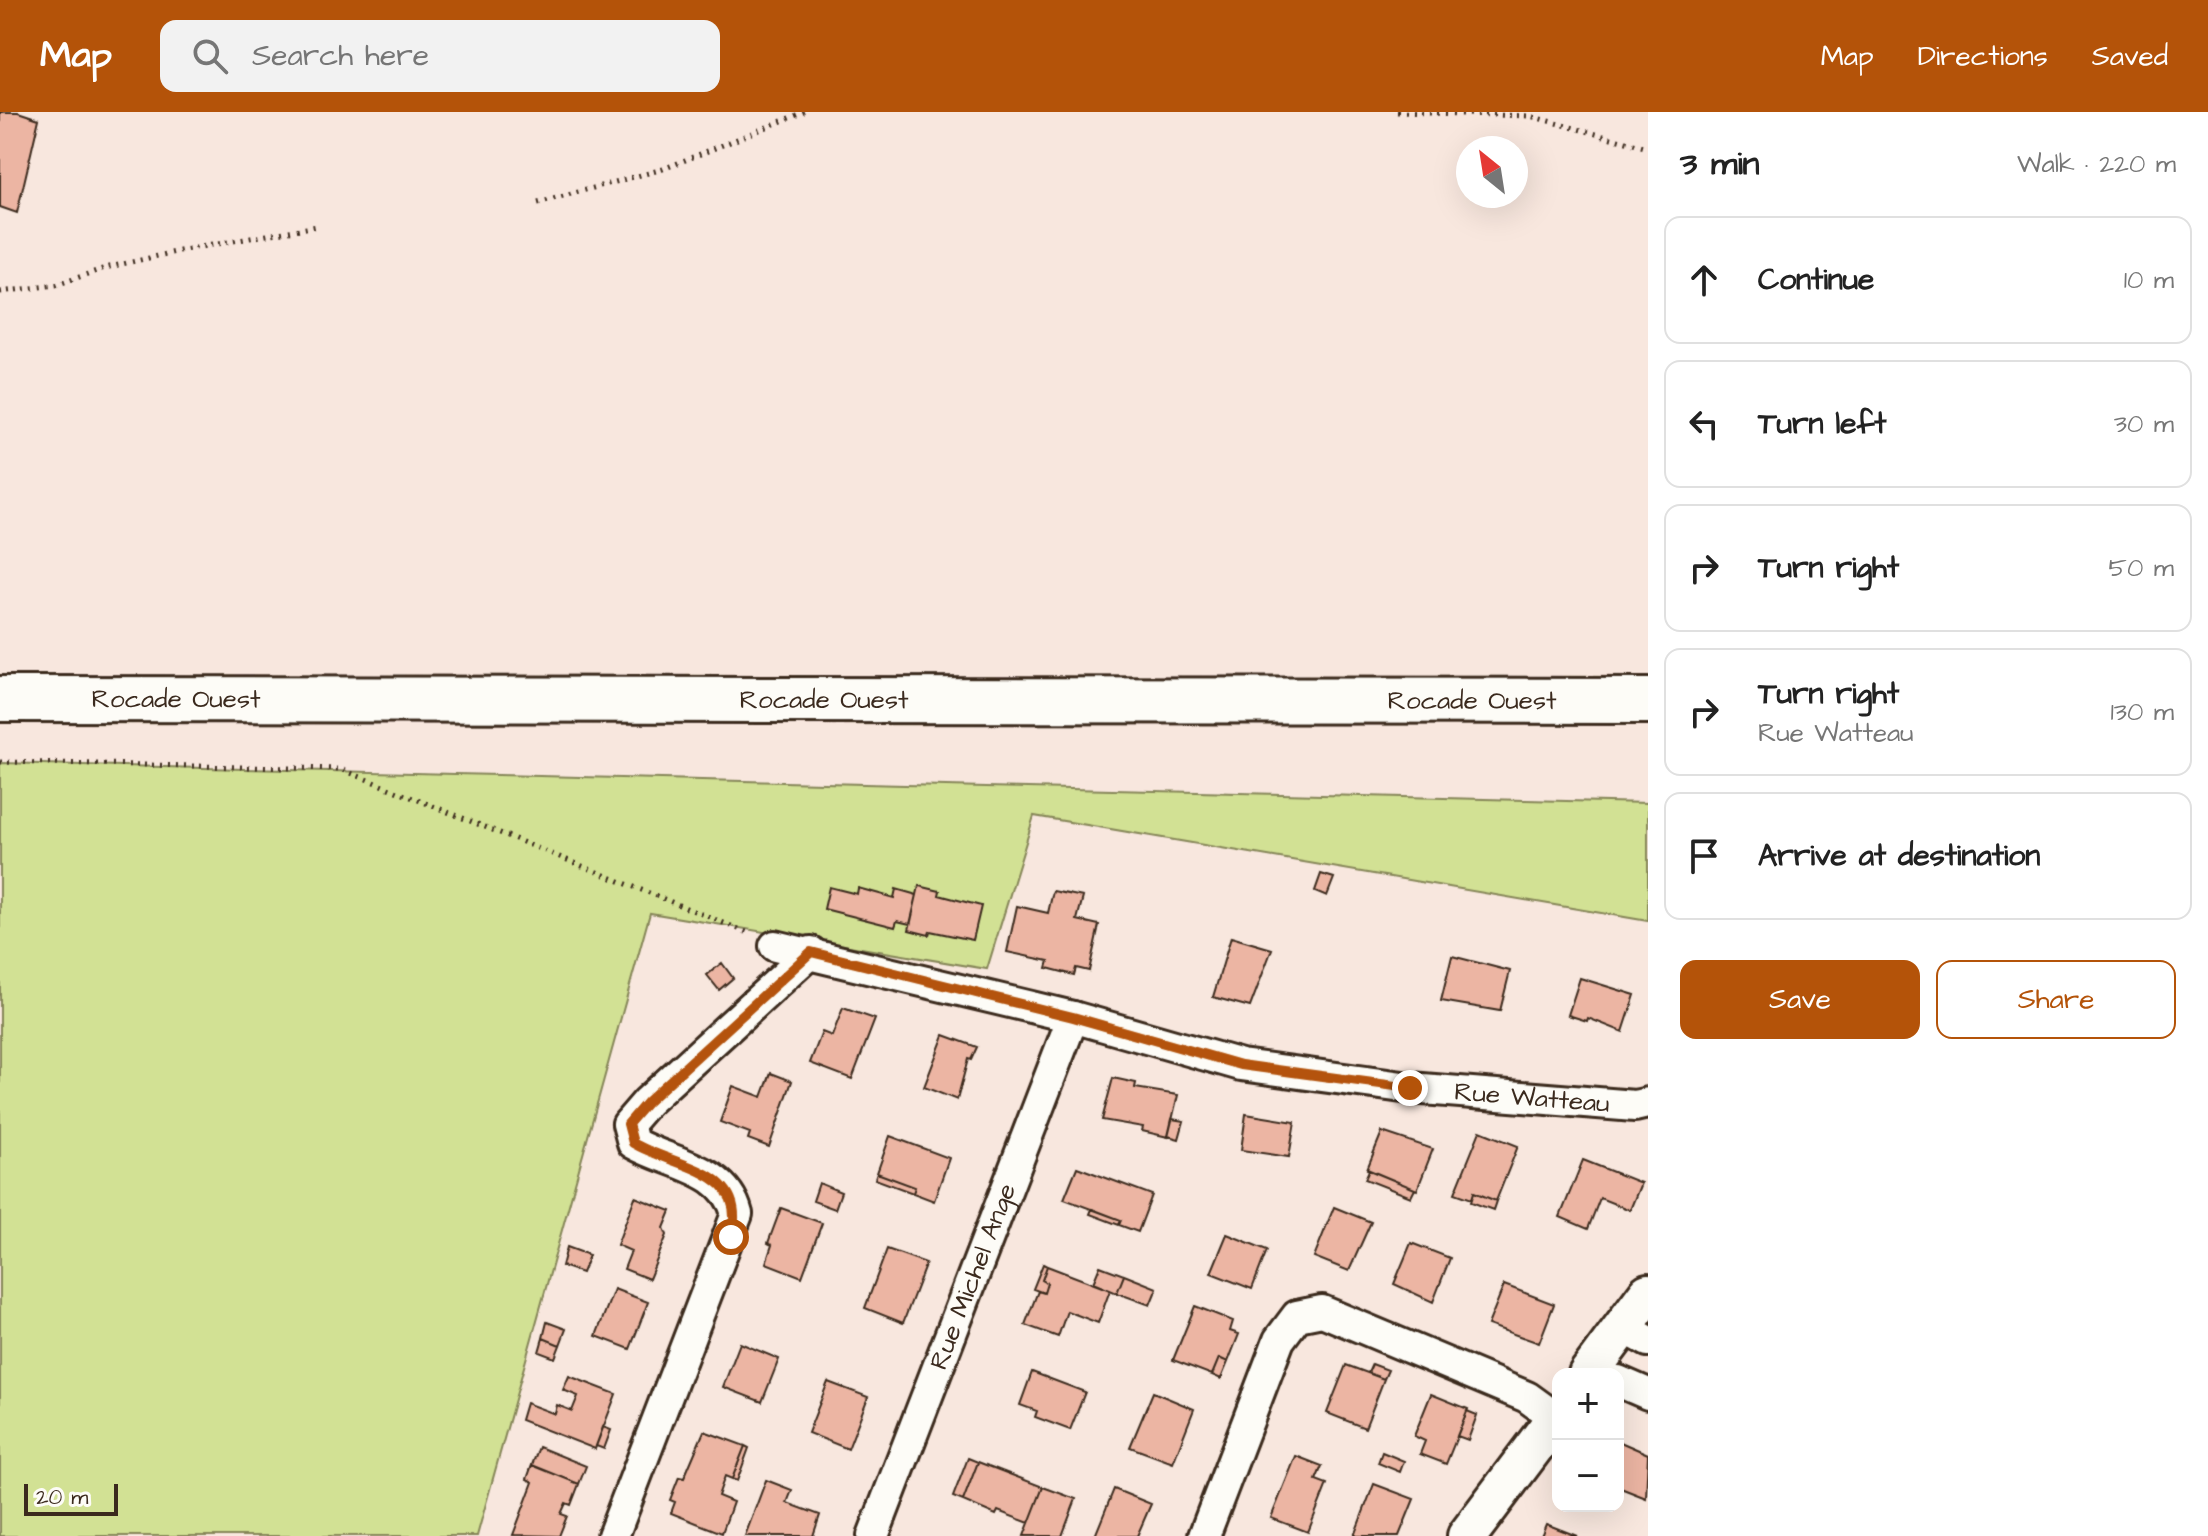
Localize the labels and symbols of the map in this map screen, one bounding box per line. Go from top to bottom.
north arrow [1456,136,1528,208]
street label: Rocade Ouest [91,681,261,717]
street label: Rocade Ouest [739,682,909,718]
street label: Rocade Ouest [1387,683,1557,719]
route end [1392,1070,1428,1106]
street label: Rue Watteau [1453,1074,1611,1122]
street label: Rue Michel Ange [921,1178,1025,1375]
route start [713,1219,749,1255]
scale bar [24,1480,118,1516]

